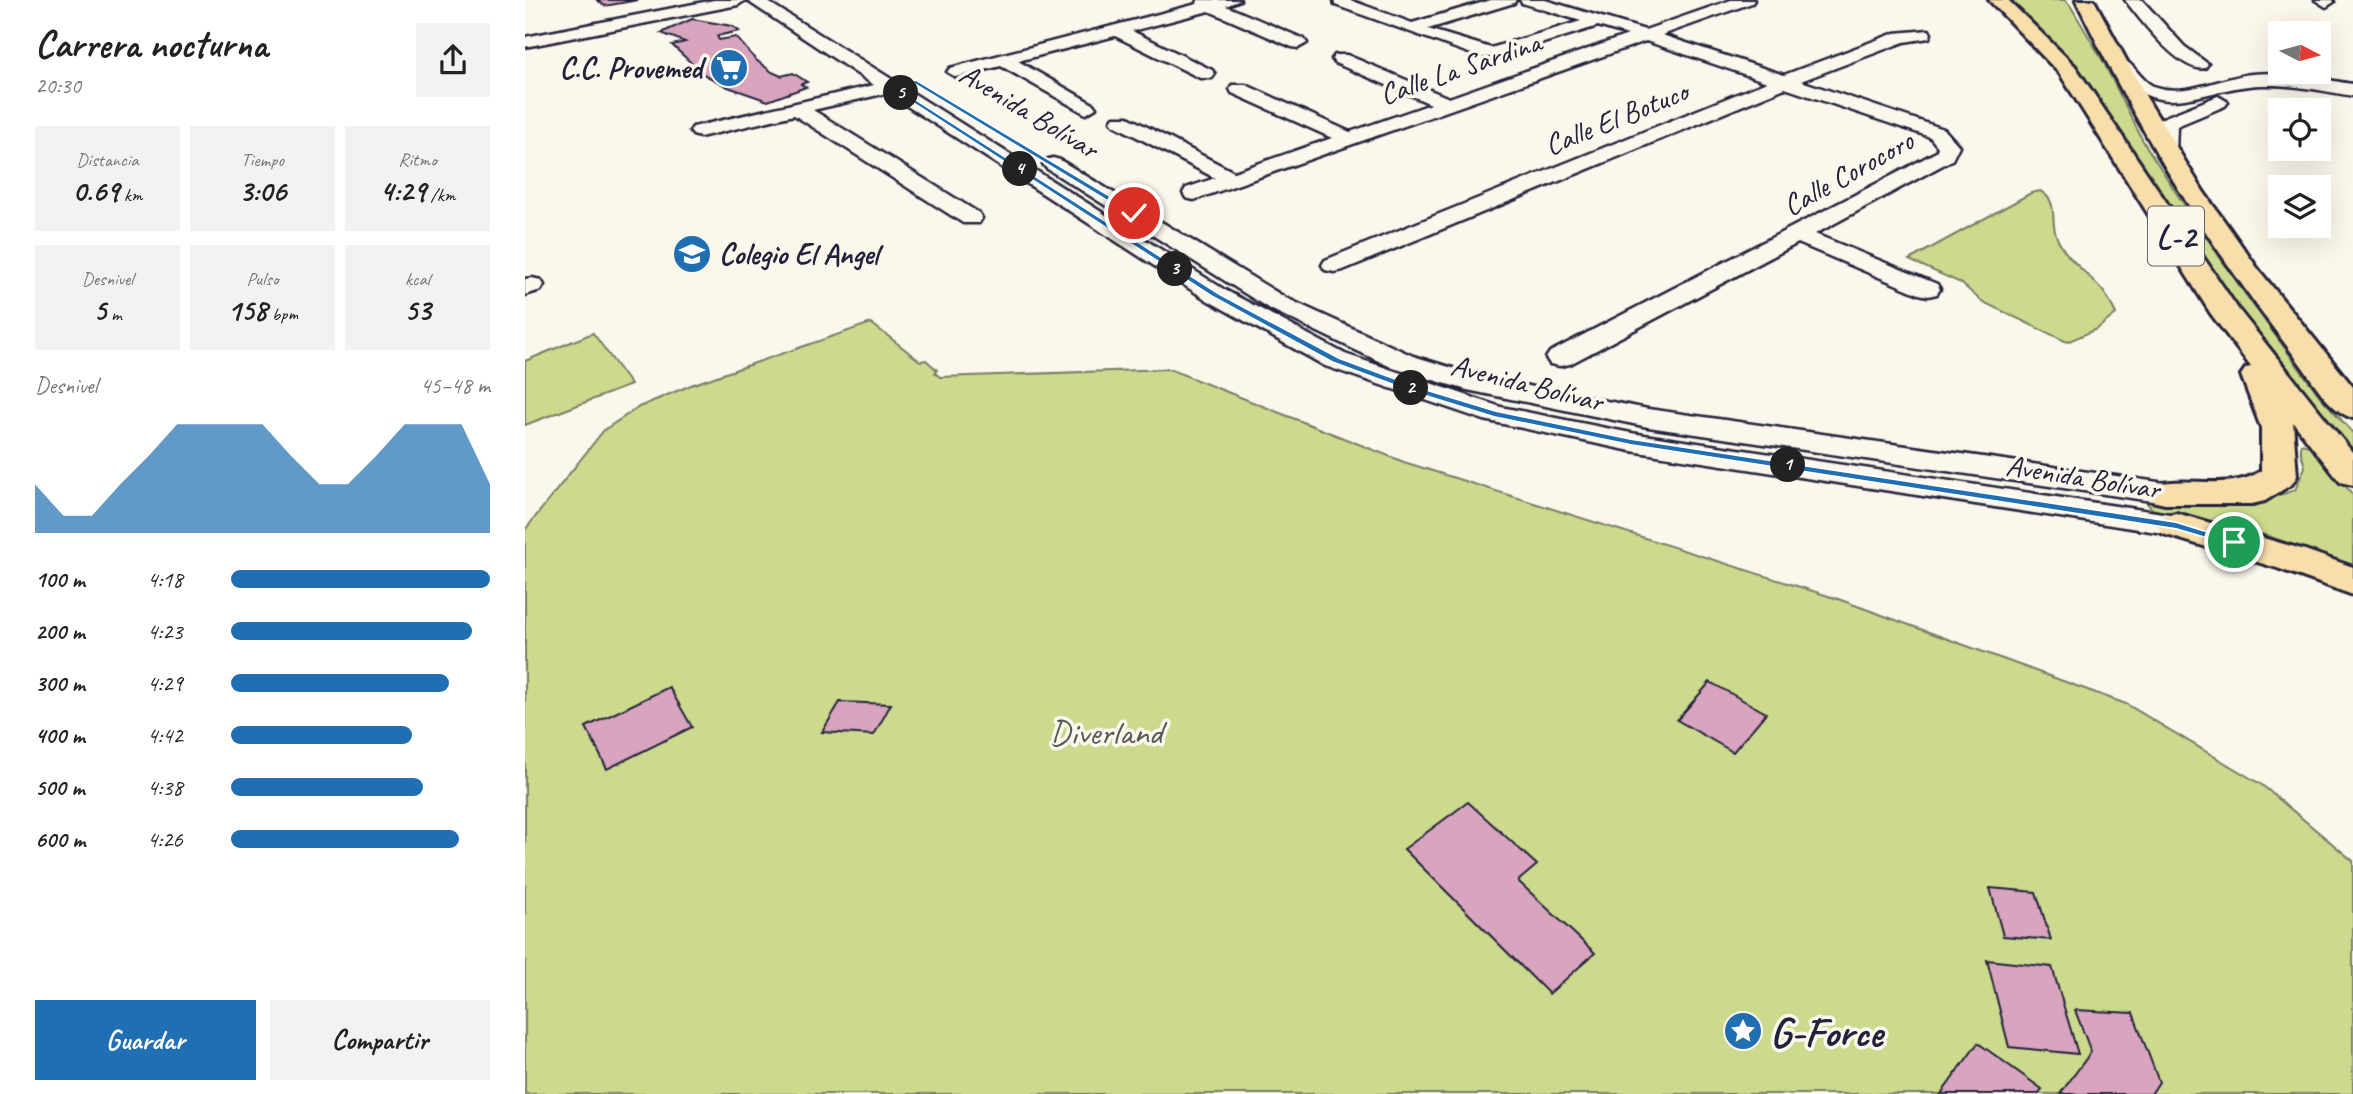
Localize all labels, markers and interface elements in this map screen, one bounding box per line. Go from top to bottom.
text: Carrera nocturna [35,21,268,68]
north arrow [2268,21,2331,84]
map controls [2268,21,2331,238]
street label: Calle La Sardina [1374,22,1548,113]
button: share [416,23,490,97]
supermarket icon: C.C. Provemed [708,47,750,89]
place label: C.C. Provemed [559,49,707,87]
street label: Avenida Bolívar [953,55,1107,168]
text: 20:30 [35,71,81,100]
street label: Calle El Botuco [1539,71,1696,164]
pin: 5 [883,76,919,110]
text: 5 [896,80,905,104]
button: locate [2268,98,2331,161]
street label: Calle Corocoro [1776,121,1921,224]
text: Distancia [76,148,139,172]
text: Tiempo [241,148,284,172]
text: Ritmo [398,148,437,172]
pin: 4 [1002,152,1037,186]
text: 4 [1015,156,1024,180]
text: 0.69 [73,172,119,210]
text: 3:06 [239,172,286,210]
text: 4:29 [380,172,426,210]
button: layers [2268,175,2331,238]
text: km [119,183,142,207]
text: /km [426,183,455,207]
pin [1104,183,1164,243]
icon: check [1115,194,1153,232]
road number: L-2 [2148,206,2204,266]
school or university icon: Colegio El Angel [671,233,713,275]
place label: Colegio El Angel [719,235,884,273]
pin: 3 [1157,252,1193,286]
text: 3 [1170,256,1179,280]
text: Desnivel [82,267,133,291]
text: Pulso [247,267,278,291]
text: kcal [405,267,430,291]
text: 5 [93,291,106,329]
text: 158 [227,291,267,329]
text: 53 [404,291,431,329]
text: m [106,302,122,326]
text: bpm [267,302,298,326]
street label: Avenida Bolívar [1447,346,1609,421]
pin: 2 [1393,370,1428,406]
text: Desnivel [35,371,97,400]
text: 45–48 m [420,371,490,400]
text: 2 [1406,375,1415,399]
street label: Avenida Bolívar [2003,446,2165,508]
pin: 1 [1771,448,1805,482]
text: 1 [1783,452,1792,476]
pin [2204,512,2264,572]
icon: arrive [2215,523,2253,561]
text: 100 m [35,565,85,594]
text: 4:18 [147,565,183,594]
text: 200 m [35,617,85,646]
text: 4:23 [147,617,183,646]
text: 300 m [35,669,85,698]
text: 4:29 [147,669,183,698]
park label: Diverland [1050,710,1168,755]
text: 400 m [35,721,85,750]
text: 4:42 [147,721,183,750]
text: 500 m [35,773,84,802]
text: 4:38 [147,773,183,802]
text: 600 m [35,825,85,854]
text: 4:26 [147,825,183,854]
button: Guardar [35,1000,256,1080]
button: Compartir [270,1000,490,1080]
place label: G-Force [1770,1006,1886,1059]
place icon: G-Force [1722,1010,1764,1052]

